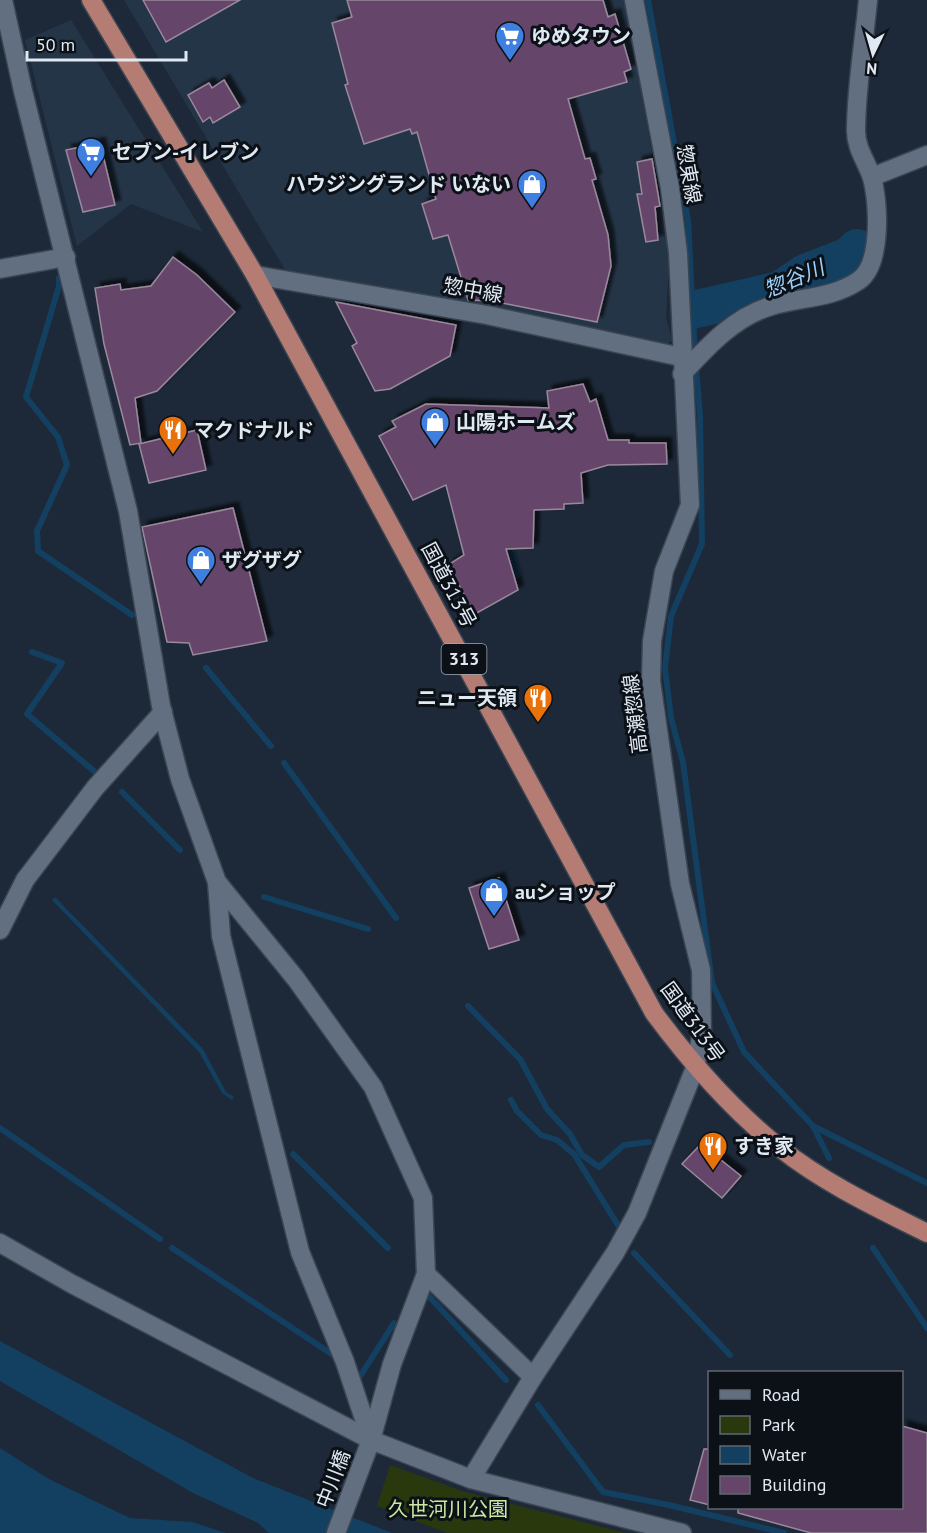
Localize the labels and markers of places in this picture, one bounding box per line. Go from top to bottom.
supermarket icon: ゆめタウン [494,20,526,62]
place label: ゆめタウン [531,23,631,49]
supermarket icon: セブン-イレブン [75,136,107,178]
place label: セブン-イレブン [112,139,259,165]
shop icon: ハウジングランド いない [516,168,548,210]
place label: ハウジングランド いない [286,171,511,197]
shop icon: 山陽ホームズ [419,406,451,448]
place label: 山陽ホームズ [456,409,575,435]
restaurant icon: マクドナルド [157,414,189,456]
place label: マクドナルド [194,417,314,443]
shop icon: ザグザグ [185,544,217,586]
place label: ザグザグ [222,547,302,573]
restaurant icon: ニュー天領 [522,682,554,724]
place label: ニュー天領 [417,685,517,711]
shop icon: auショップ [478,876,510,918]
place label: auショップ [515,879,616,905]
restaurant icon: すき家 [697,1130,729,1172]
place label: すき家 [734,1133,794,1159]

